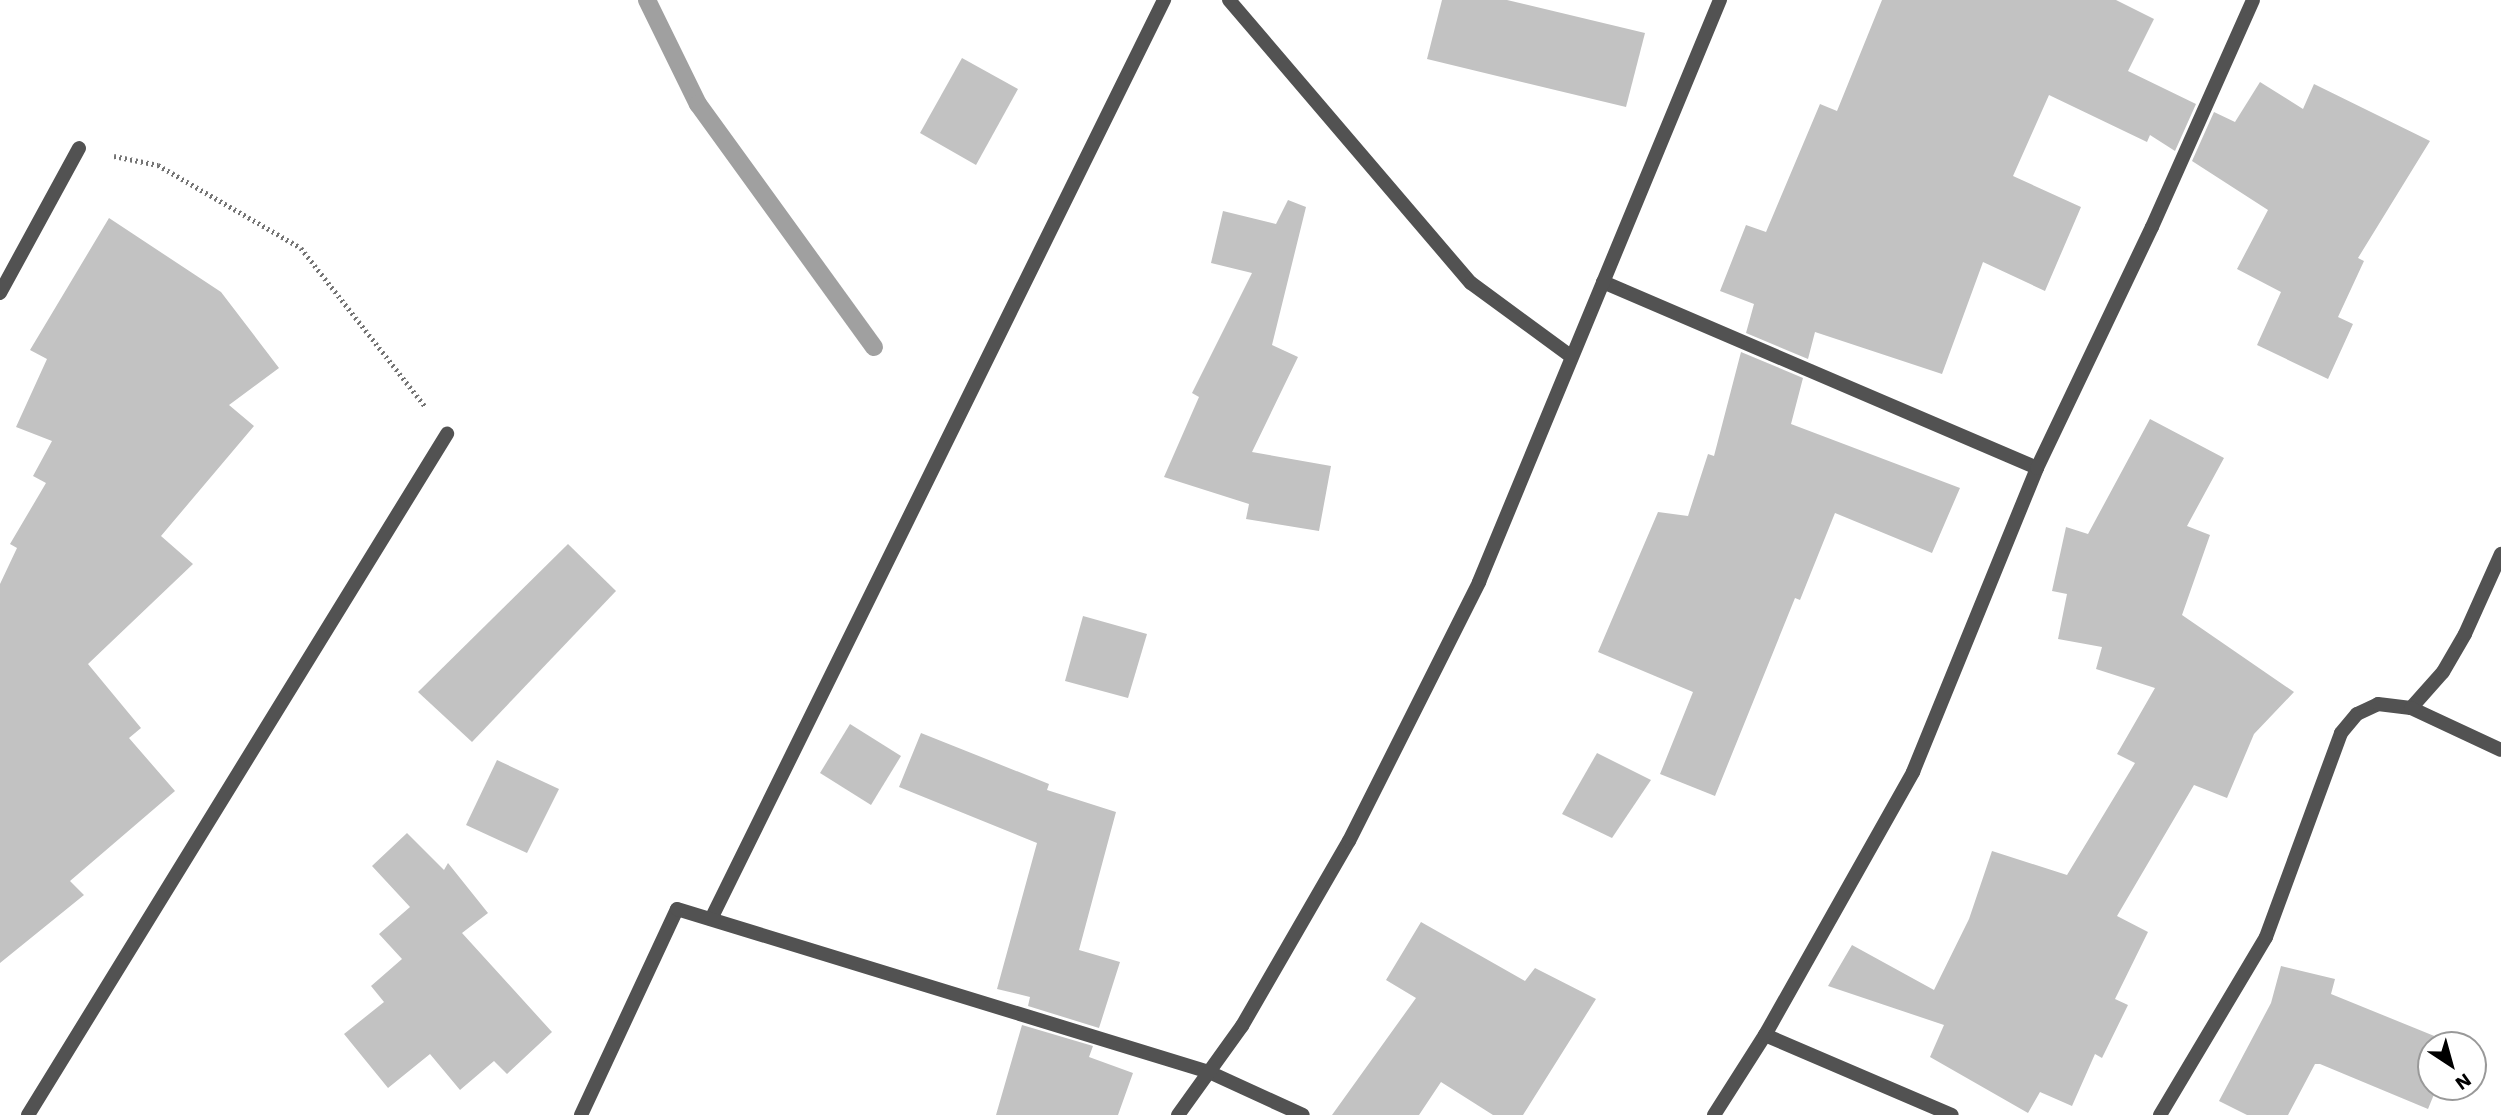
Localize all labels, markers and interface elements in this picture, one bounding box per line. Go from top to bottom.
north arrow [2417,1031,2487,1101]
text: N [2451,1068,2476,1095]

